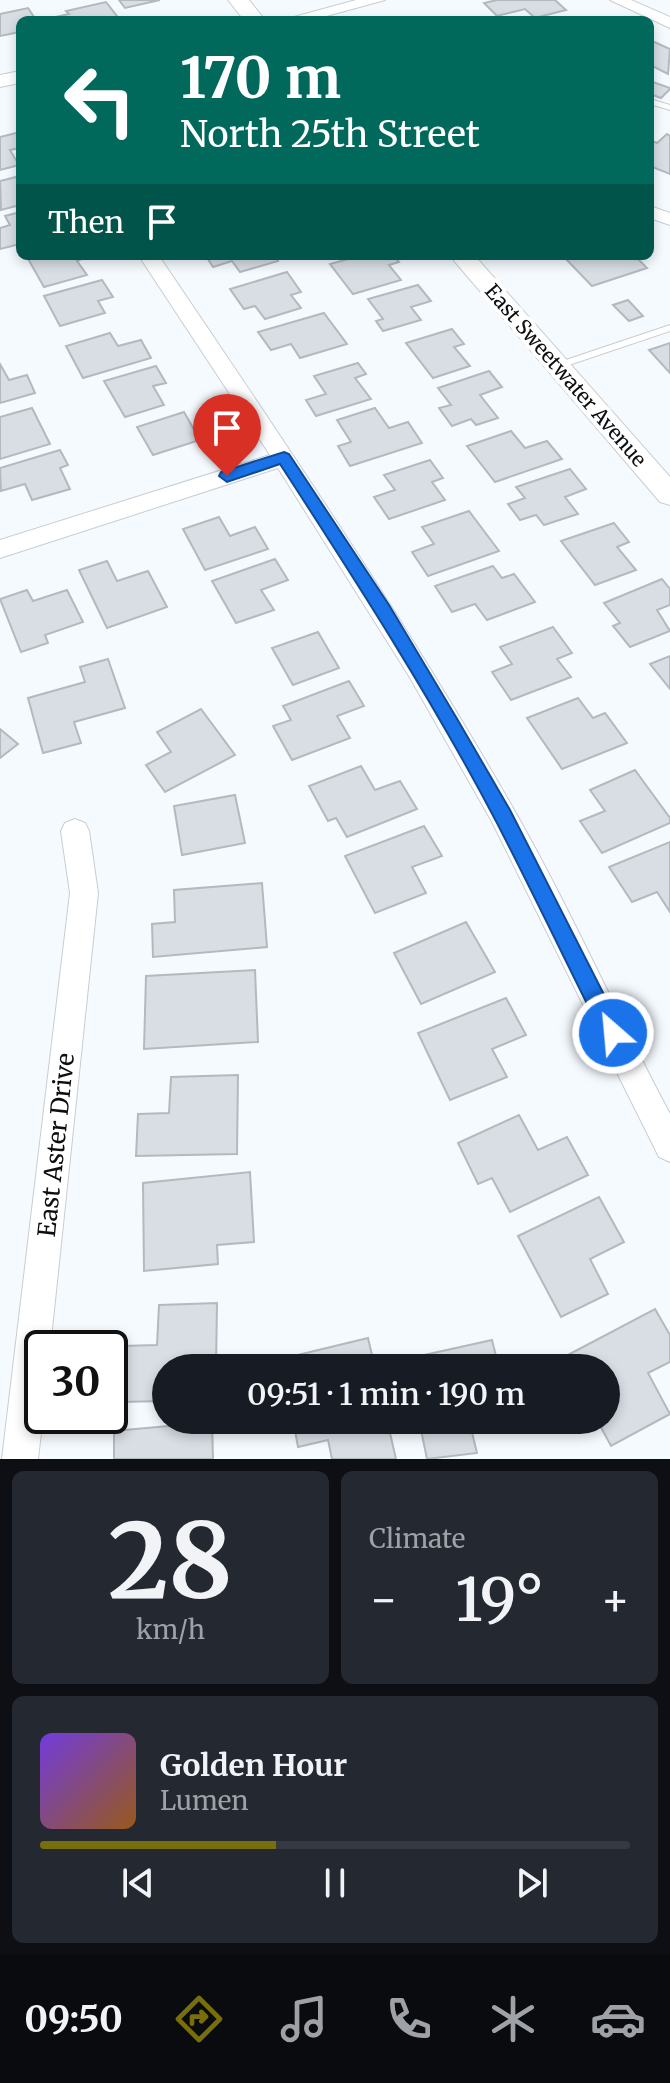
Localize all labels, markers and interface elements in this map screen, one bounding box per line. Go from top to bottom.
text: 170 m [180,43,341,113]
icon: left [48,48,152,152]
text: North 25th Street [180,112,480,157]
icon: arrive [140,200,184,244]
text: Then [48,203,124,241]
street label: East Sweetwater Avenue [480,279,652,471]
pin [193,394,261,476]
icon: arrive [205,406,249,450]
position arrow [571,991,655,1075]
street label: East Aster Drive [31,1051,81,1239]
speed limit sign: 30 [24,1330,128,1434]
text: 09:51 · 1 min · 190 m [247,1375,525,1413]
text: 28 [108,1496,233,1626]
text: Climate [369,1522,465,1555]
text: 19° [455,1562,544,1637]
text: − [369,1572,398,1627]
text: + [601,1572,630,1627]
text: km/h [136,1613,205,1646]
text: Golden Hour [160,1746,347,1784]
text: Lumen [160,1784,249,1817]
icon: previous [116,1861,160,1905]
icon: pause [313,1861,357,1905]
icon: next [510,1861,554,1905]
icon: directions [171,1991,227,2047]
icon: music [276,1991,332,2047]
icon: phone [381,1991,437,2047]
icon: climate [485,1991,541,2047]
icon: car [590,1991,646,2047]
text: 09:50 [24,1997,123,2042]

